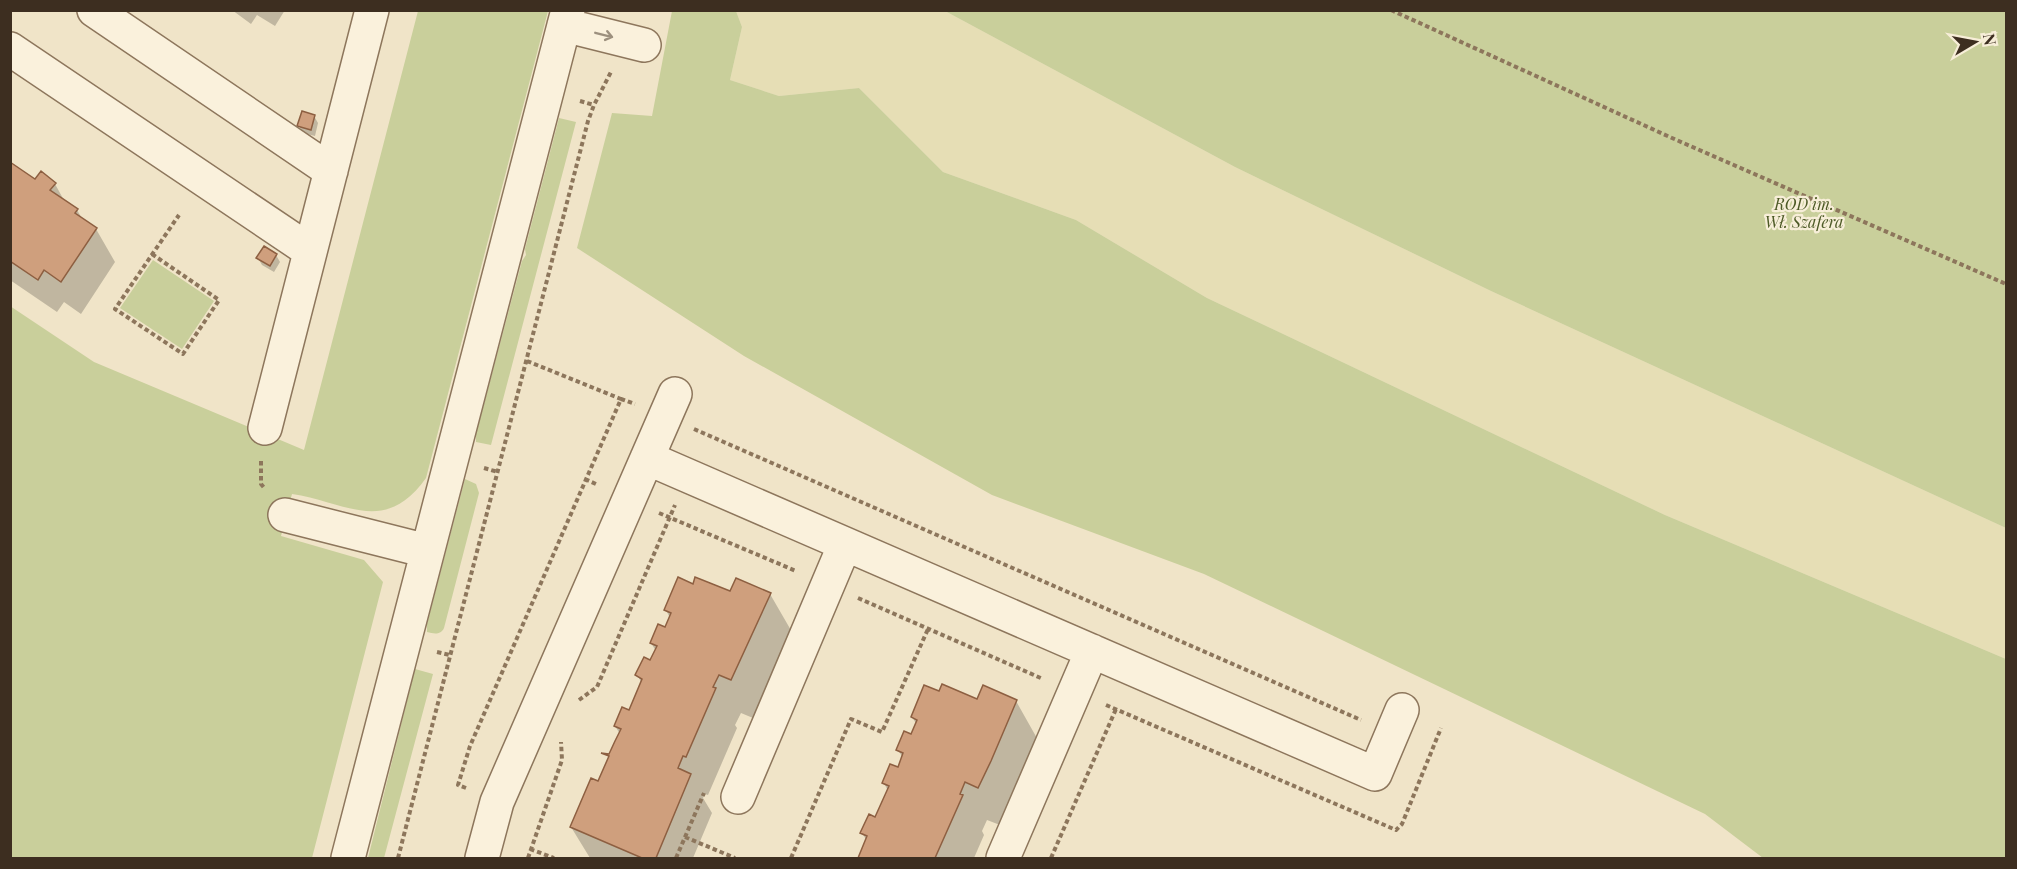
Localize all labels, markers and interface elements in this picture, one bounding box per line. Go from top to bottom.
north arrow [1945,12,2005,72]
one-way arrow [594,29,613,41]
text: N [1979,32,2002,47]
park label: ROD im. Wł. Szafera [1765,193,1843,232]

